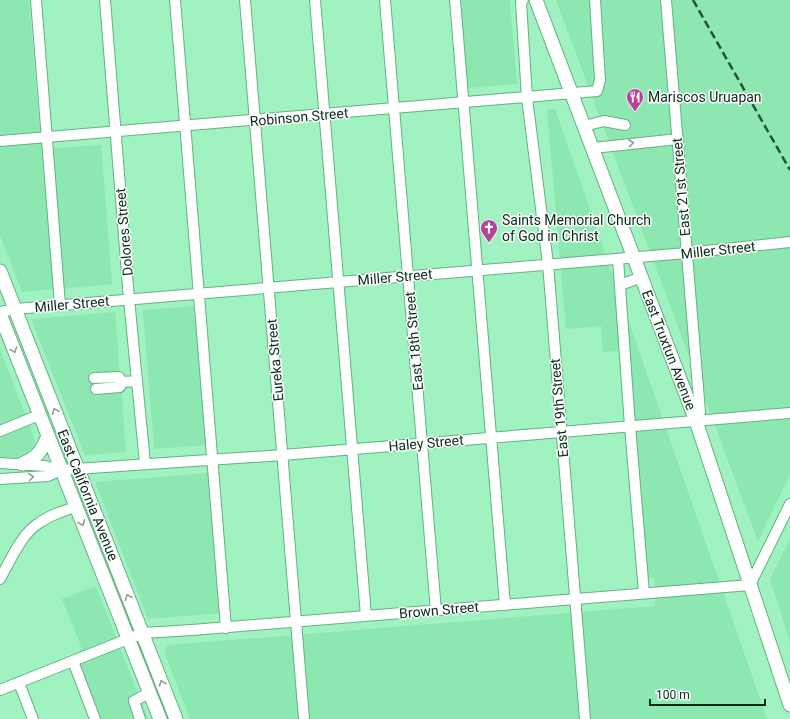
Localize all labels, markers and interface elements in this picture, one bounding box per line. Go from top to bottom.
restaurant icon: Mariscos Uruapan [625,87,645,112]
place label: Mariscos Uruapan [648,89,762,105]
street label: Robinson Street [249,105,349,129]
street label: East 21st Street [669,137,693,237]
one-way arrow [628,139,634,148]
street label: Dolores Street [112,187,136,277]
place label: Saints Memorial Church of God in Christ [502,212,651,244]
church icon: Saints Memorial Church of God in Christ [479,218,499,243]
street label: Miller Street [680,238,757,262]
street label: Miller Street [357,266,433,288]
street label: East Truxtun Avenue [639,288,699,412]
street label: East 18th Street [402,290,426,391]
street label: Miller Street [34,293,110,315]
street label: Eureka Street [263,318,287,402]
one-way arrow [10,347,18,354]
street label: East 19th Street [547,357,571,458]
one-way arrow [51,408,59,415]
street label: East California Avenue [54,427,122,563]
street label: Haley Street [388,432,465,454]
one-way arrow [28,473,34,482]
one-way arrow [78,520,86,527]
one-way arrow [125,593,133,600]
street label: Brown Street [398,599,480,621]
one-way arrow [158,679,166,686]
scale bar [650,681,765,707]
text: 100 m [656,688,690,702]

